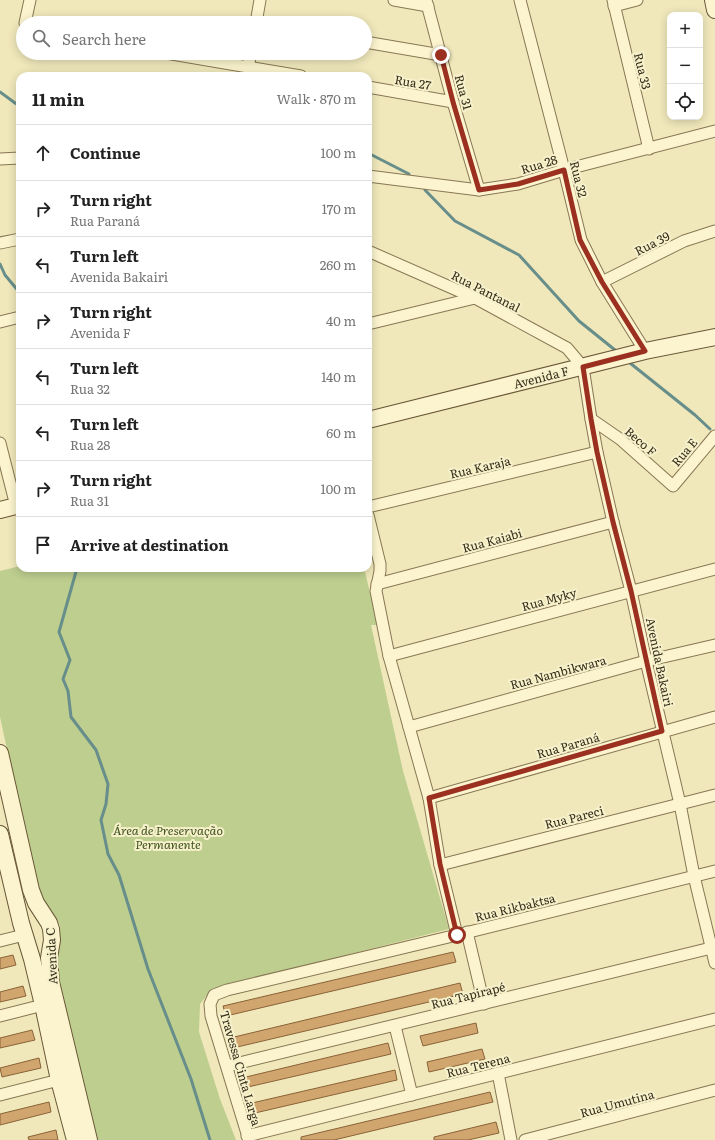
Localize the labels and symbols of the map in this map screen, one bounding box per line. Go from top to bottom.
route end [432,46,450,64]
street label: Rua 33 [630,51,656,91]
street label: Rua 27 [393,70,433,94]
street label: Rua 31 [451,72,477,112]
street label: Rua 28 [519,150,560,178]
street label: Rua 32 [566,159,592,199]
street label: Rua 39 [631,226,673,260]
street label: Rua Pantanal [448,266,524,316]
street label: Avenida F [512,361,570,393]
street label: Beco F [621,422,661,460]
street label: Rua E [667,434,701,470]
street label: Rua Karaja [448,451,513,483]
street label: Rua Kaiabi [460,523,524,557]
street label: Rua Myky [519,583,579,615]
street label: Avenida Bakairi [642,616,678,708]
street label: Rua Nambikwara [508,650,609,693]
street label: Rua Paraná [534,727,602,763]
street label: Rua Pareci [543,801,605,833]
park label: Área de Preservação Permanente [113,821,223,853]
street label: Rua Rikbaktsa [473,888,558,926]
route start [448,926,466,944]
street label: Avenida C [41,927,61,985]
street label: Rua Tapirapé [429,977,507,1013]
street label: Travessa Cinta Larga [216,1008,266,1128]
street label: Rua Terena [444,1048,512,1082]
street label: Rua Umutina [578,1084,657,1122]

